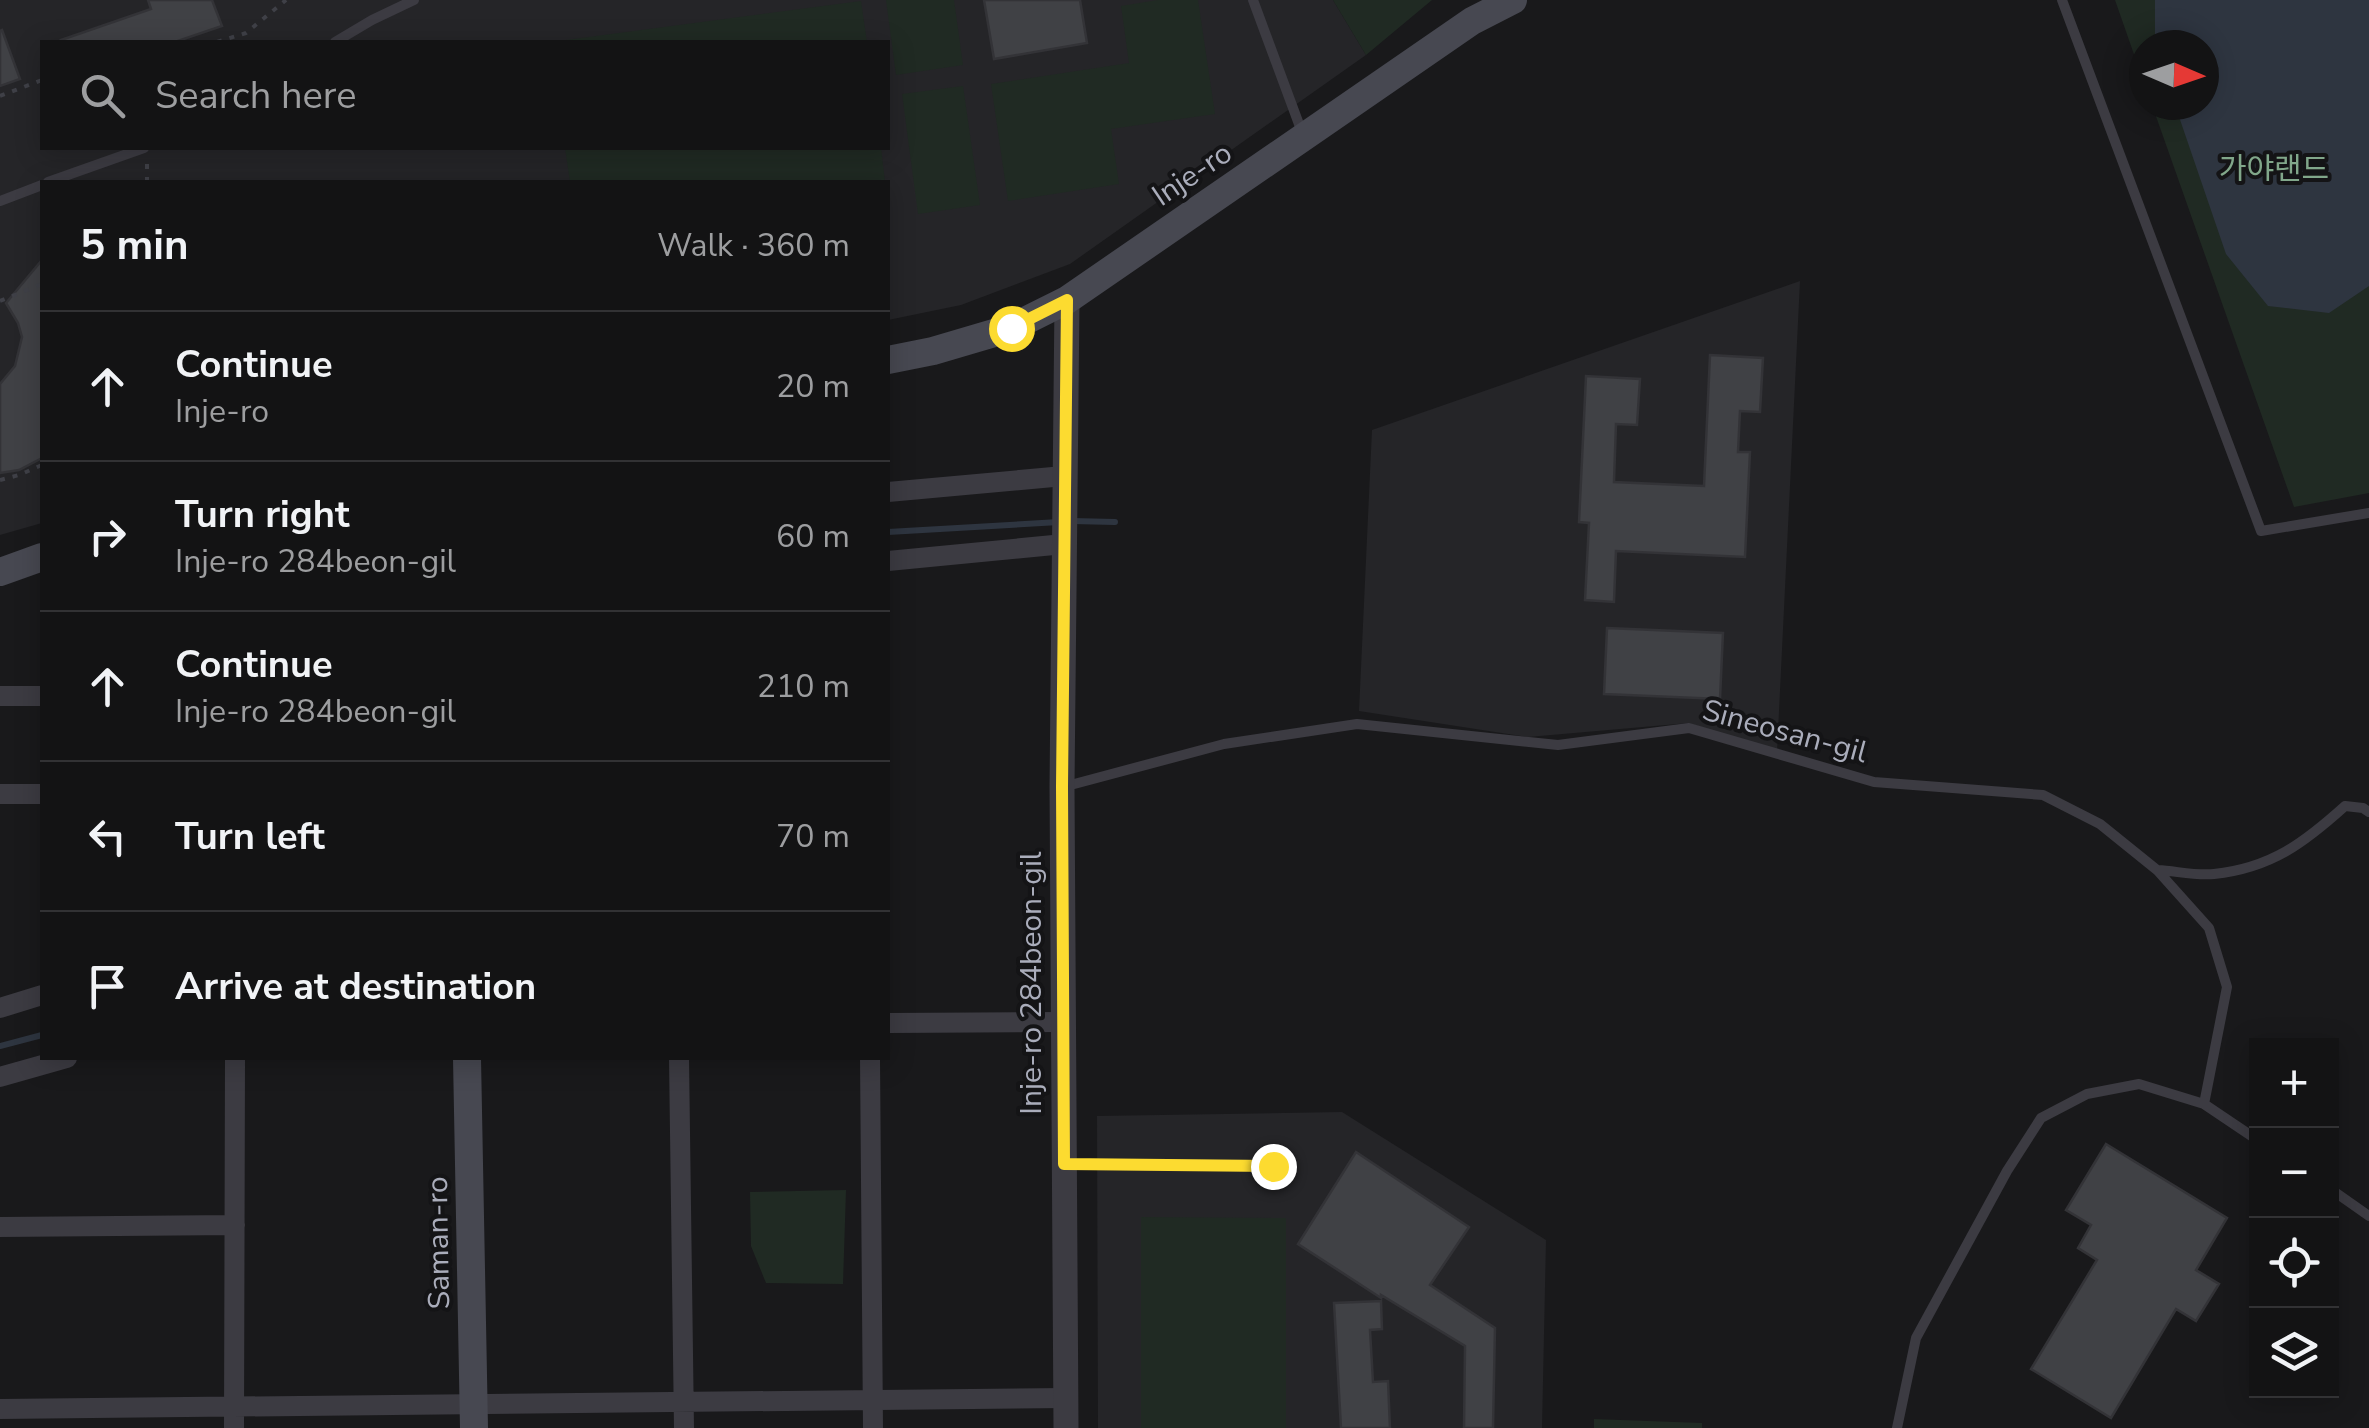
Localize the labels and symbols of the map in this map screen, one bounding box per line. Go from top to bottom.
north arrow [2129,30,2219,120]
street label: Inje-ro [1144,133,1240,216]
park label: 가야랜드 [2219,149,2329,190]
route start [989,306,1035,352]
street label: Sineosan-gil [1698,690,1872,773]
street label: Inje-ro 284beon-gil [1011,851,1052,1115]
route end [1251,1144,1297,1190]
street label: Saman-ro [417,1176,460,1310]

